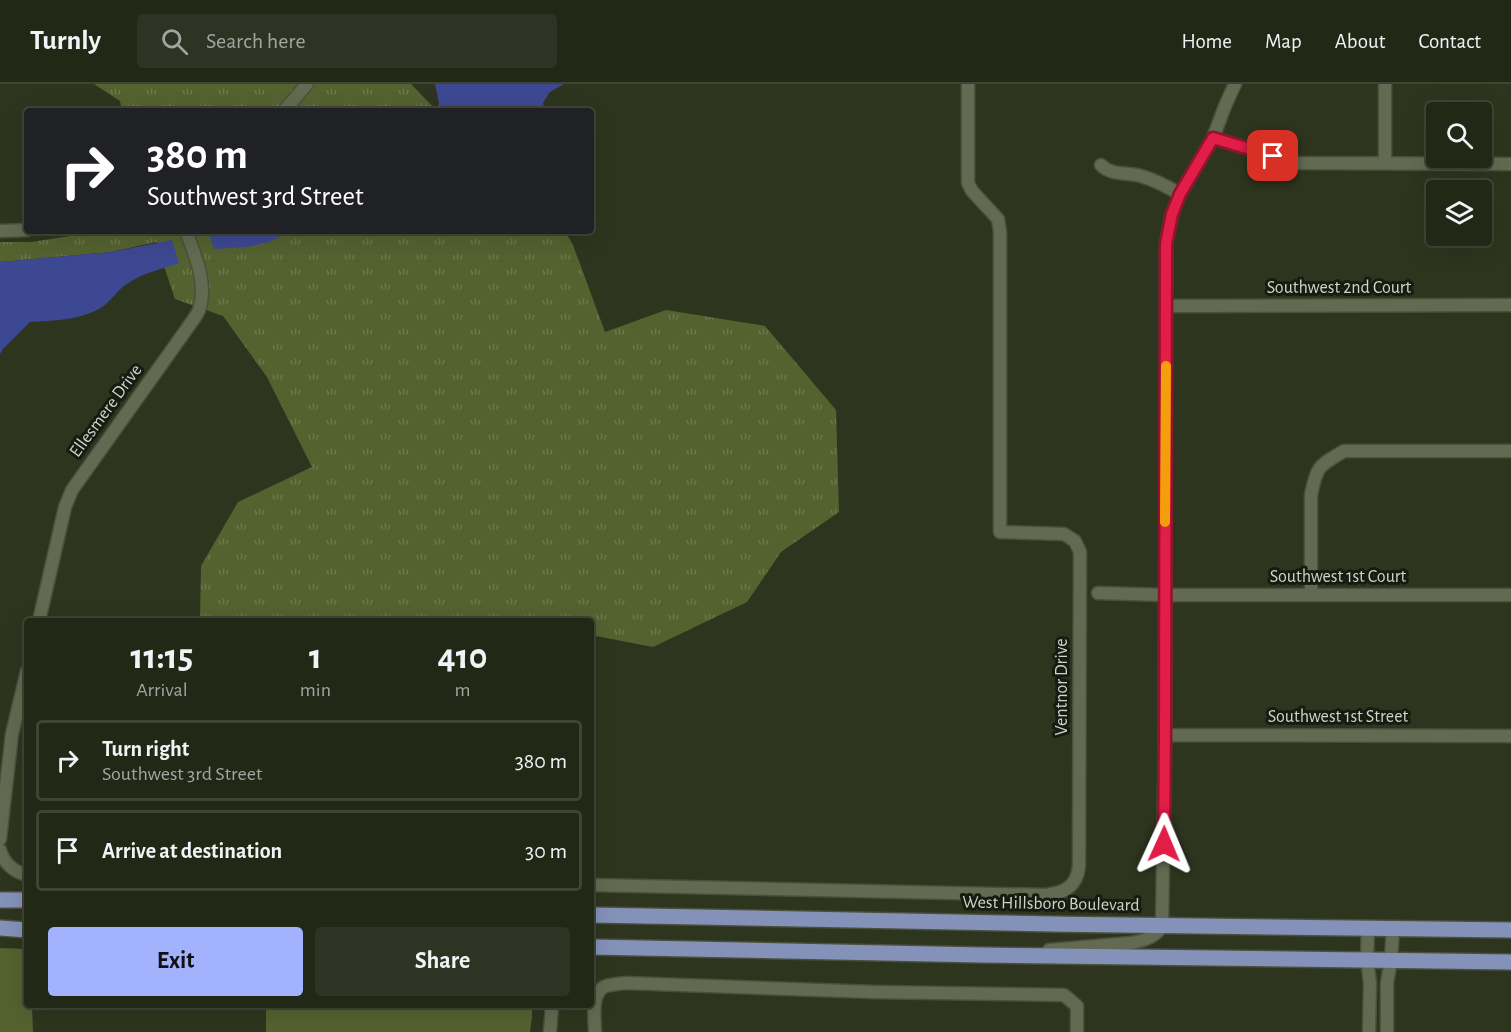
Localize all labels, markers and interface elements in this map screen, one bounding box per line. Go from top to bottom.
search box [137,14,557,68]
icon: search [158,25,191,58]
text: Turnly [30,27,101,55]
text: Search here [206,30,306,52]
text: Home [1181,31,1232,52]
text: Map [1265,31,1302,52]
text: About [1335,31,1385,52]
text: Contact [1418,31,1481,52]
map controls [1426,102,1492,246]
button: search [1426,102,1492,168]
pin [1247,130,1298,181]
icon: right [48,132,126,210]
text: 380 m [147,134,248,176]
icon: arrive [1256,139,1289,172]
button: layers [1426,180,1492,246]
text: Southwest 3rd Street [147,183,364,210]
street label: Southwest 2nd Court [1267,279,1412,297]
street label: Ellesmere Drive [66,361,146,461]
street label: Southwest 1st Court [1270,568,1406,586]
text: 11:15 [131,639,193,675]
text: 1 [309,639,322,675]
text: 410 [438,639,487,675]
street label: Ventnor Drive [1053,639,1071,735]
text: Arrival [136,680,188,700]
text: min [300,680,331,700]
text: m [455,680,471,700]
street label: Southwest 1st Street [1268,708,1408,726]
text: Turn right [102,738,189,760]
icon: right [51,744,84,777]
text: 380 m [515,750,567,772]
text: Southwest 3rd Street [102,764,262,784]
position arrow [1132,812,1196,876]
icon: arrive [51,834,84,867]
text: Arrive at destination [102,840,282,862]
text: 30 m [525,840,567,862]
street label: West Hillsboro Boulevard [962,893,1140,915]
button: Exit [48,927,303,996]
button: Share [315,927,570,996]

